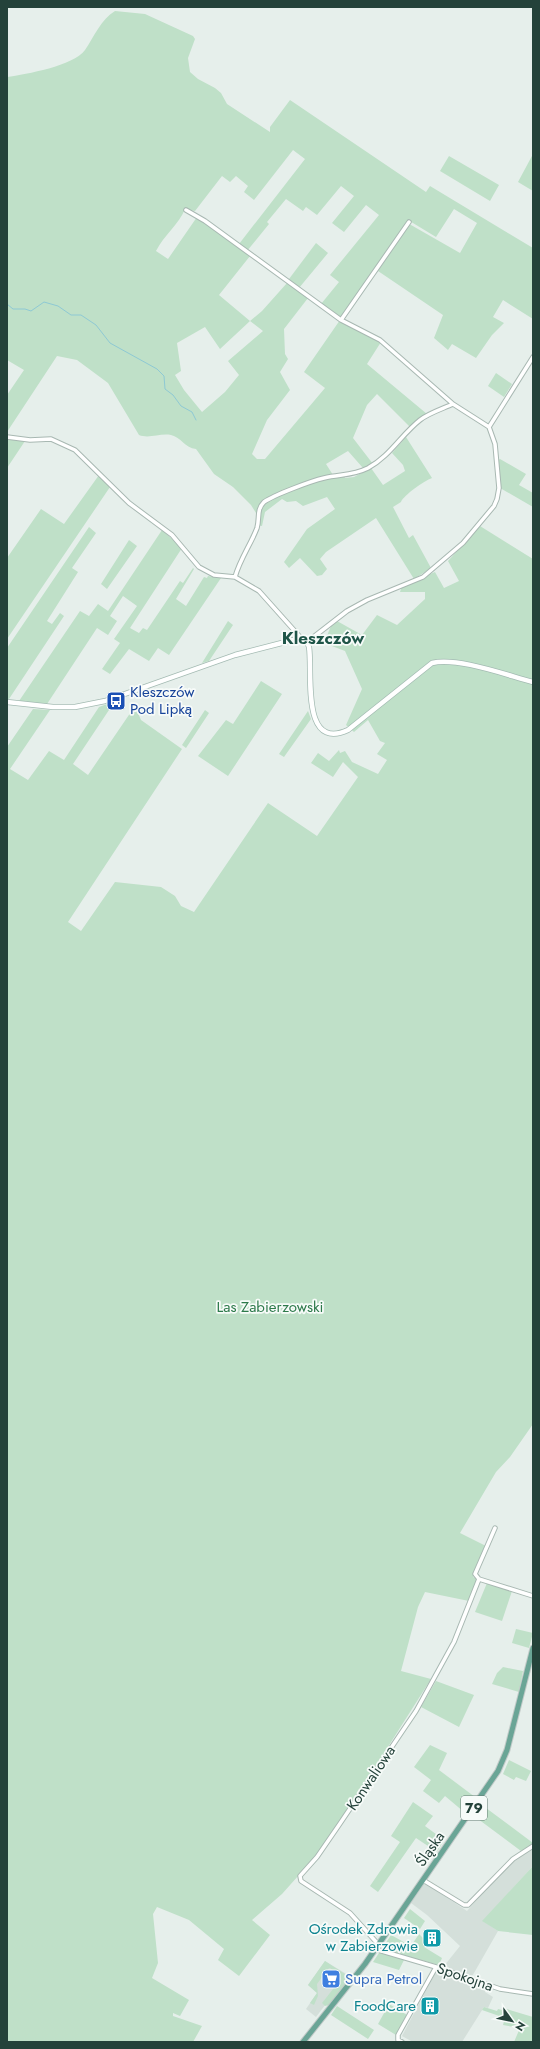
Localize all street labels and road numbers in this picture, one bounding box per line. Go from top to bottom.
street label: Konwaliowa [341,1741,401,1815]
road number: 79 [461,1796,487,1820]
street label: Śląska [410,1827,450,1871]
street label: Spokojna [434,1957,496,1997]

